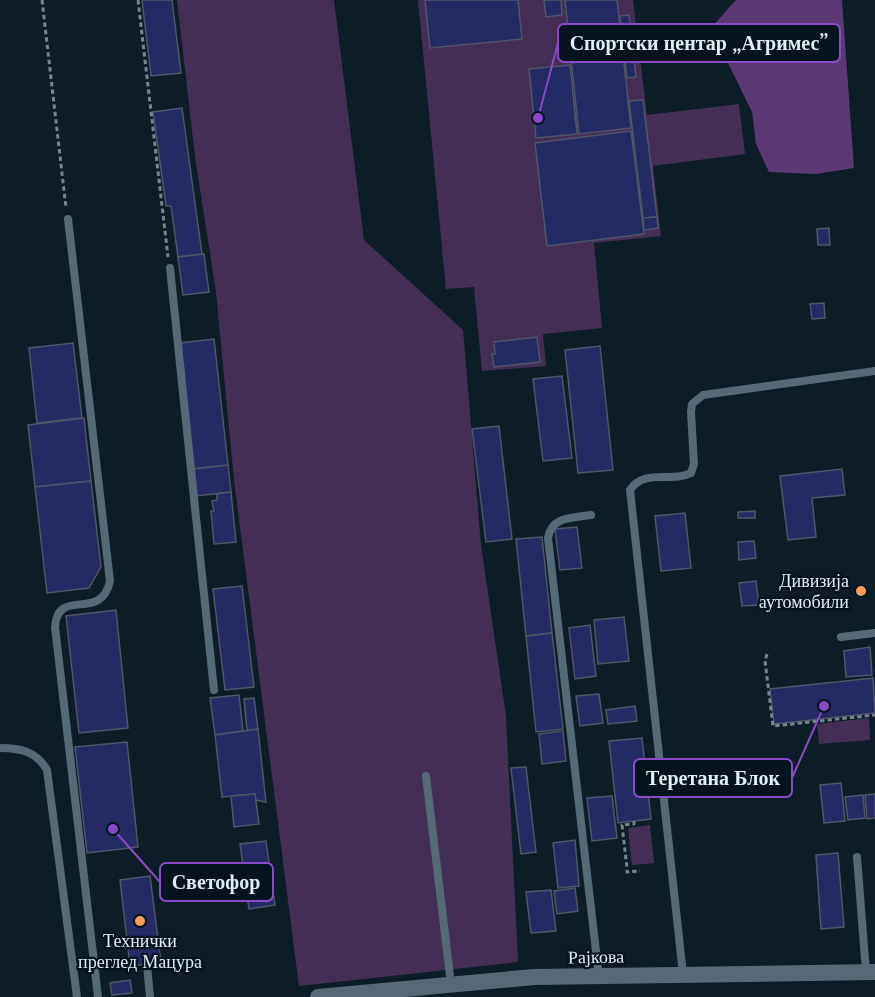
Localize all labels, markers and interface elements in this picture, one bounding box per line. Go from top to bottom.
callout: Спортски центар „Агримес” [558,24,840,62]
text: Спортски центар „Агримес” [570,31,828,55]
place label: Дивизија аутомобили [759,570,849,613]
marker: Дивизија аутомобили [854,584,868,598]
callout: Теретана Блок [634,759,792,797]
text: Теретана Блок [646,766,781,790]
callout: Светофор [160,863,273,901]
text: Светофор [172,870,260,894]
marker: Технички преглед Мацура [133,914,147,928]
place label: Технички преглед Мацура [78,930,202,973]
street label: Рајкова [568,946,624,968]

